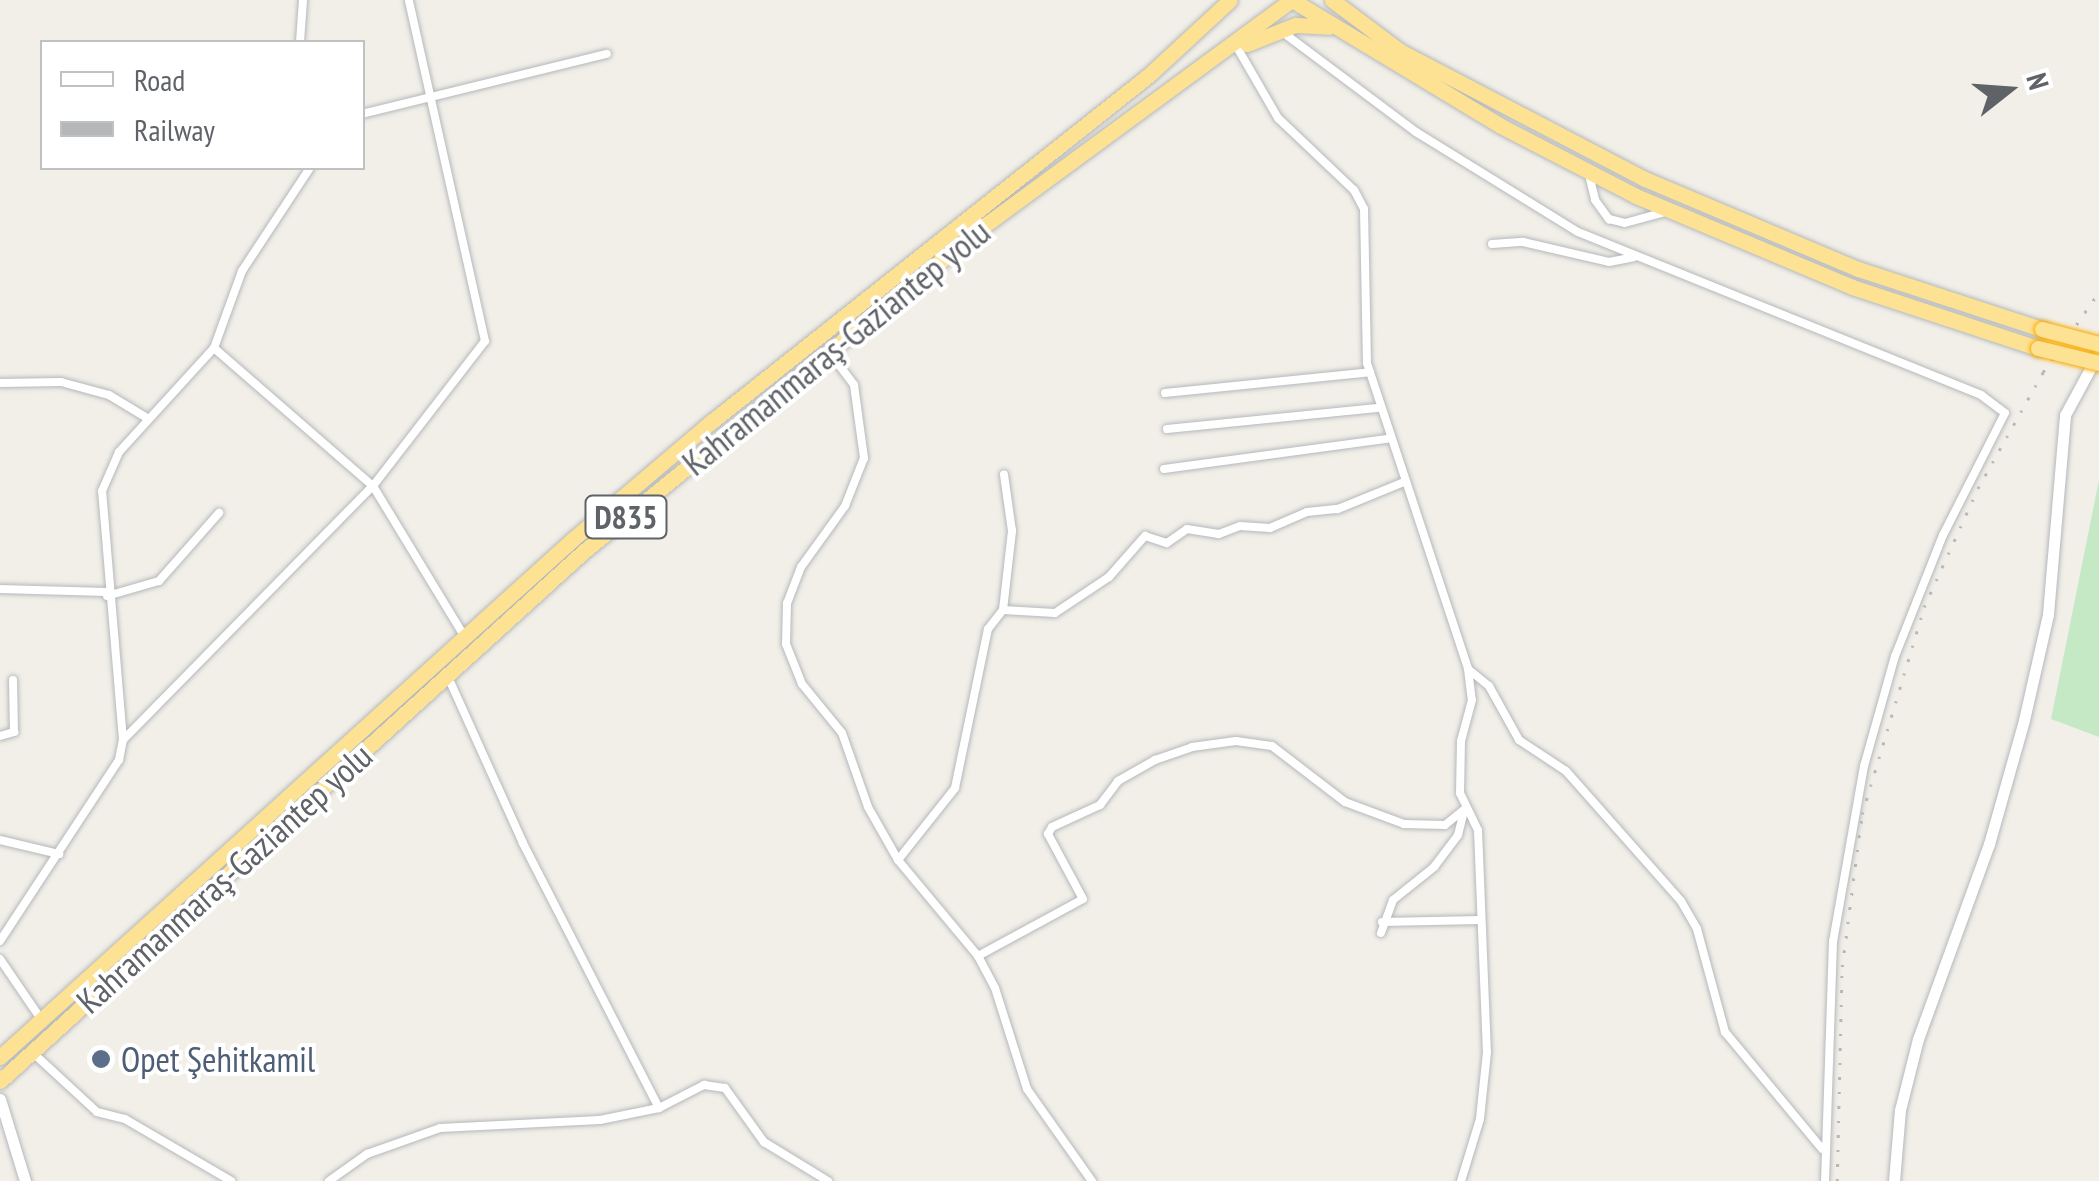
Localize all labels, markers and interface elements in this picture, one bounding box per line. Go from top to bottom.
legend [40,40,365,170]
north arrow [1959,40,2059,140]
text: Road [134,60,185,99]
text: N [2018,68,2058,94]
text: Railway [134,110,215,149]
street label: Kahramanmaraş-Gaziantep yolu [674,210,998,484]
road number: D835 [584,490,668,544]
street label: Kahramanmaraş-Gaziantep yolu [68,734,380,1022]
place label: Opet Şehitkamil [121,1038,315,1080]
marker: Opet Şehitkamil [90,1048,112,1070]

